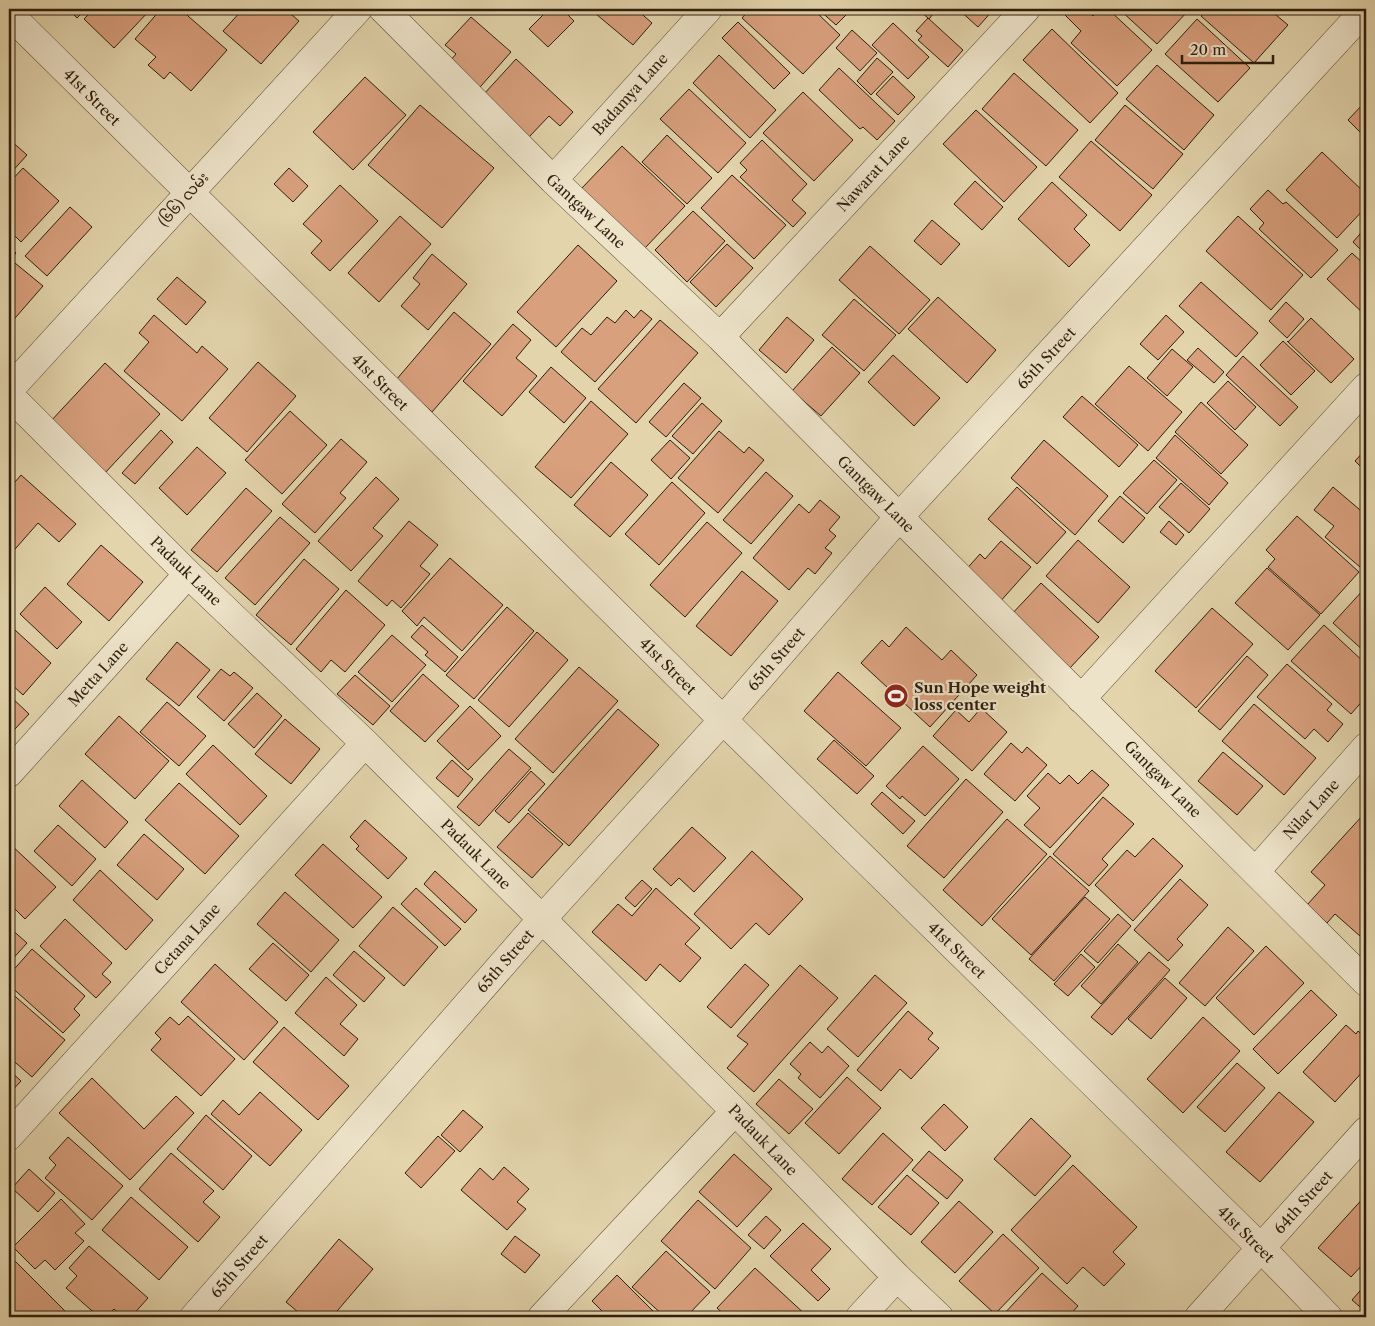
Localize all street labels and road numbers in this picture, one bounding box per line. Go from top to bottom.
street label: Badamya Lane [588,49,672,139]
street label: 41st Street [59,64,125,130]
street label: Nawarat Lane [832,131,914,215]
street label: (၆၆) လမ်း [154,168,212,230]
street label: Gantgaw Lane [542,169,630,253]
street label: 65th Street [1012,322,1080,393]
street label: 41st Street [347,349,413,415]
street label: Gantgaw Lane [833,451,919,537]
street label: Padauk Lane [146,532,226,610]
street label: 65th Street [743,623,809,695]
street label: 41st Street [635,633,701,699]
street label: Metta Lane [64,638,132,710]
street label: Gantgaw Lane [1120,736,1206,822]
street label: Nilar Lane [1279,775,1343,843]
street label: Padauk Lane [437,815,515,893]
street label: Cetana Lane [150,899,224,979]
street label: 41st Street [924,918,990,983]
street label: 65th Street [472,925,538,997]
street label: Padauk Lane [724,1100,802,1180]
street label: 64th Street [1270,1166,1337,1238]
street label: 41st Street [1213,1201,1279,1267]
street label: 65th Street [206,1230,272,1302]

